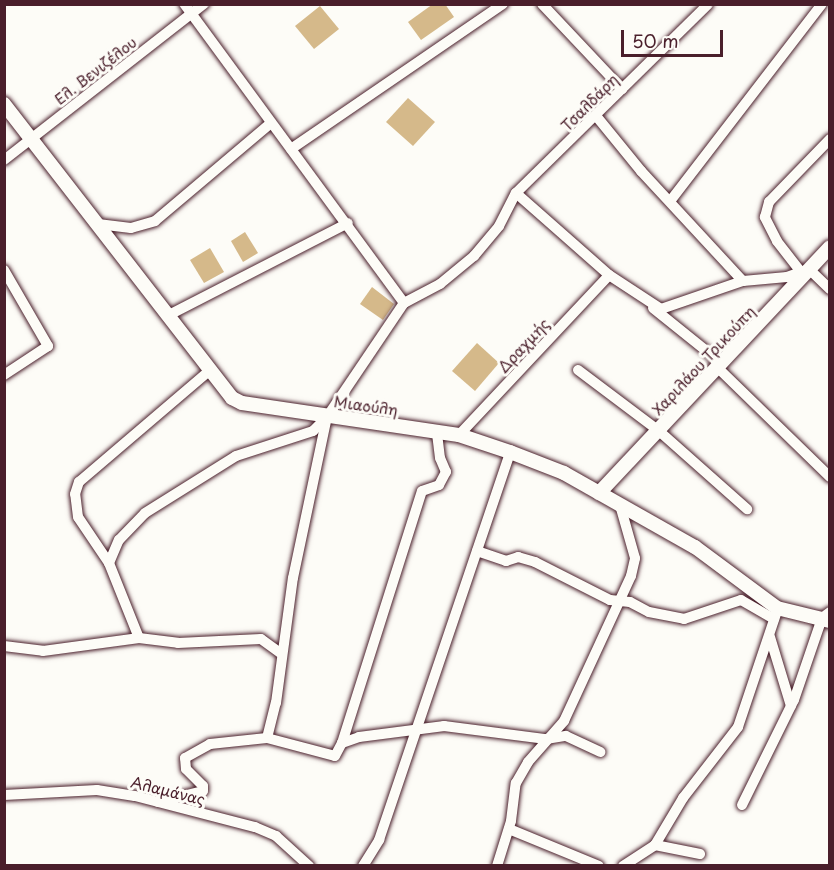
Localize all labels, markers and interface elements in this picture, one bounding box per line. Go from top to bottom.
scale bar [624,18,726,56]
text: 50 m [632,27,679,54]
street label: Ελ. Βενιζέλου [50,32,140,108]
street label: Τσαλδάρη [557,70,621,134]
street label: Χαριλάου Τρικούπη [648,302,758,418]
street label: Δραχμής [493,314,553,376]
street label: Μιαούλη [333,392,399,418]
street label: Αλαμάνας [129,772,207,808]

